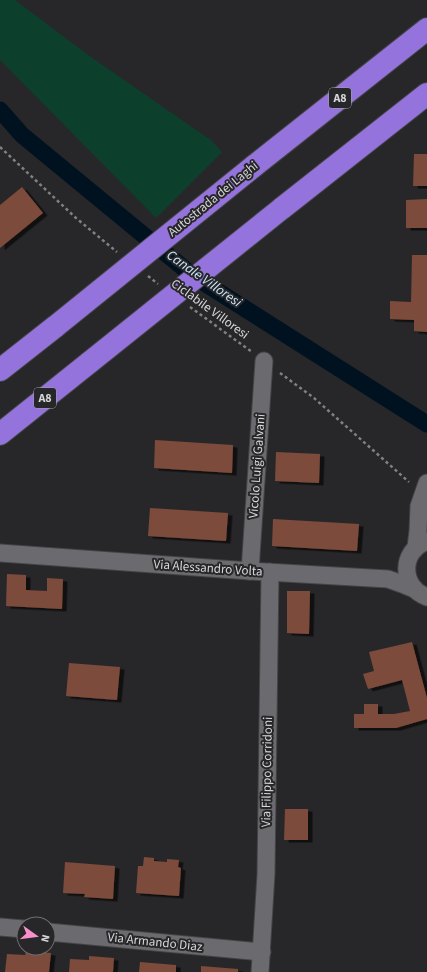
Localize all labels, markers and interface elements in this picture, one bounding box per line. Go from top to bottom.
road number: A8 [329,88,351,108]
street label: Autostrada dei Laghi [164,157,262,241]
water label: Canale Villoresi [162,246,246,313]
street label: Ciclabile Villoresi [167,275,253,343]
road number: A8 [34,388,56,408]
street label: Vicolo Luigi Galvani [244,413,270,519]
street label: Via Alessandro Volta [153,555,263,581]
street label: Via Filippo Corridoni [257,717,277,827]
north arrow [16,916,56,956]
street label: Via Armando Diaz [107,928,204,956]
text: N [37,933,53,944]

